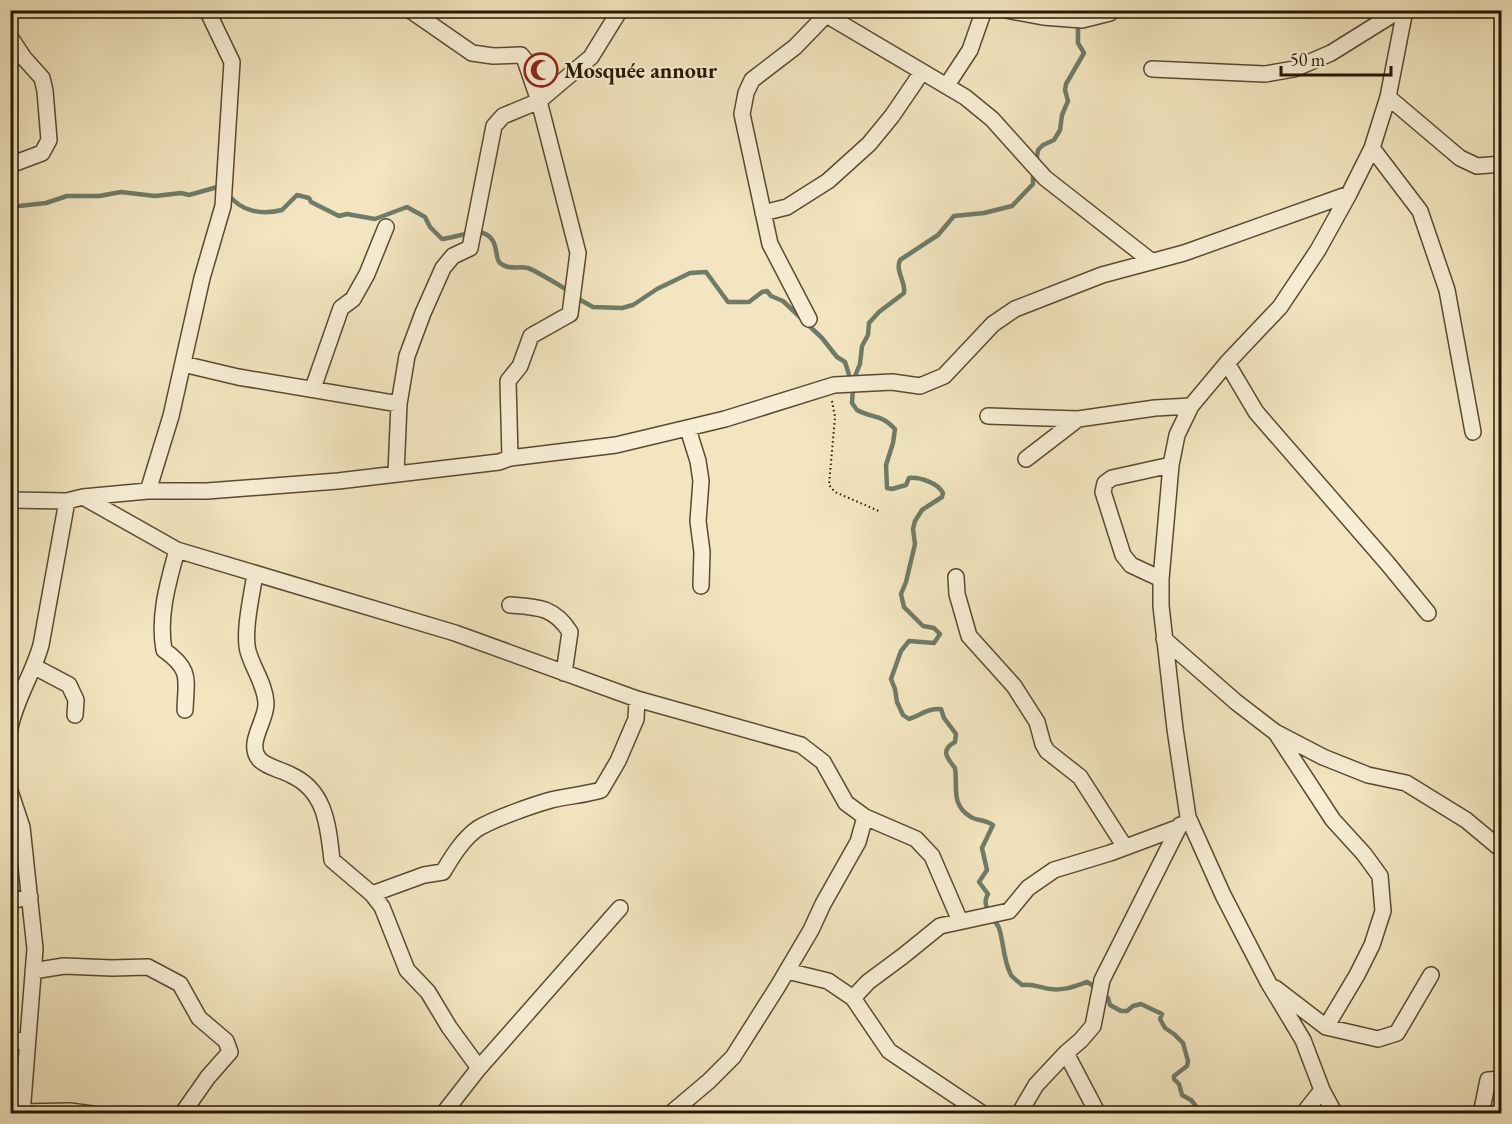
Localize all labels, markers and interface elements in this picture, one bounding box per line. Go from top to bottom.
scale bar [1281,39,1390,77]
text: 50 m [1290,48,1325,71]
mosque icon: Mosquée annour [523,52,559,88]
place label: Mosquée annour [564,56,718,85]

